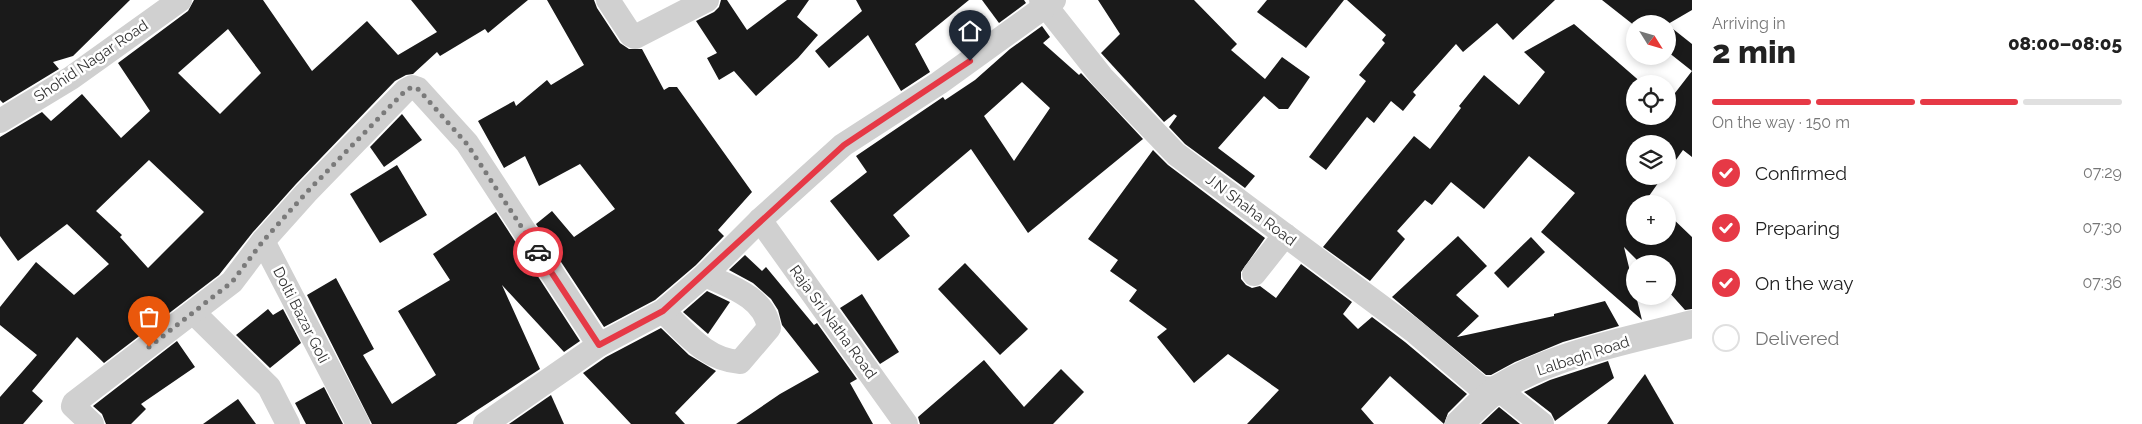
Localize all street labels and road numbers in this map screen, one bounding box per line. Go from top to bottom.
street label: Shohid Nagar Road [31,16,151,106]
street label: J.N Shaha Road [1202,170,1300,250]
street label: Raja Sri Natha Road [786,262,880,382]
street label: Dolti Bazar Goli [269,264,333,366]
street label: Lalbagh Road [1534,333,1632,379]

